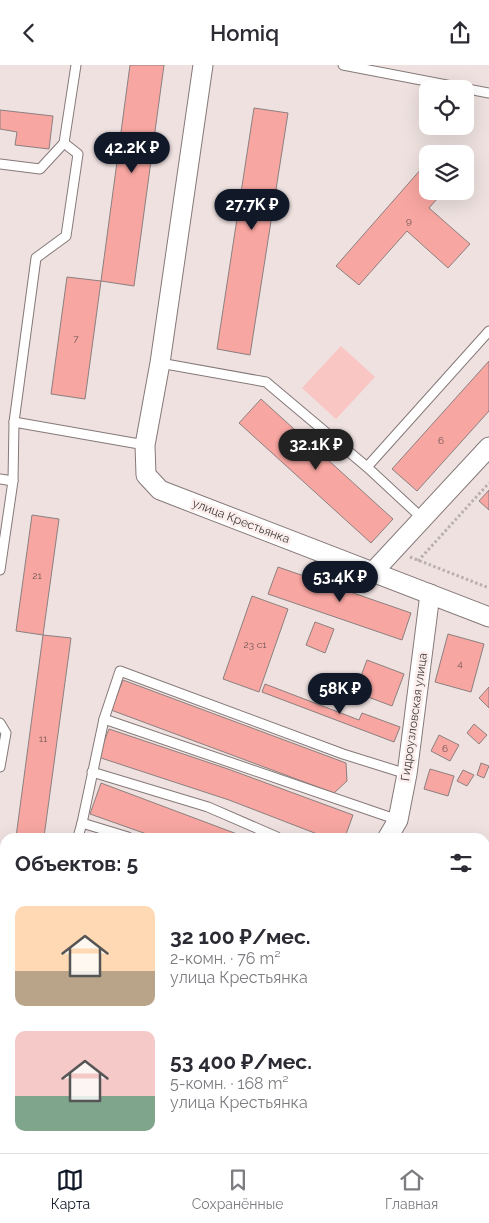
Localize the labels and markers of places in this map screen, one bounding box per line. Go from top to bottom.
pin: 42.2K ₽ [86,131,178,174]
pin: 27.7K ₽ [206,189,298,231]
pin: 32.1K ₽ [270,429,362,471]
pin: 53.4K ₽ [294,561,386,603]
pin: 58K ₽ [305,673,375,715]

